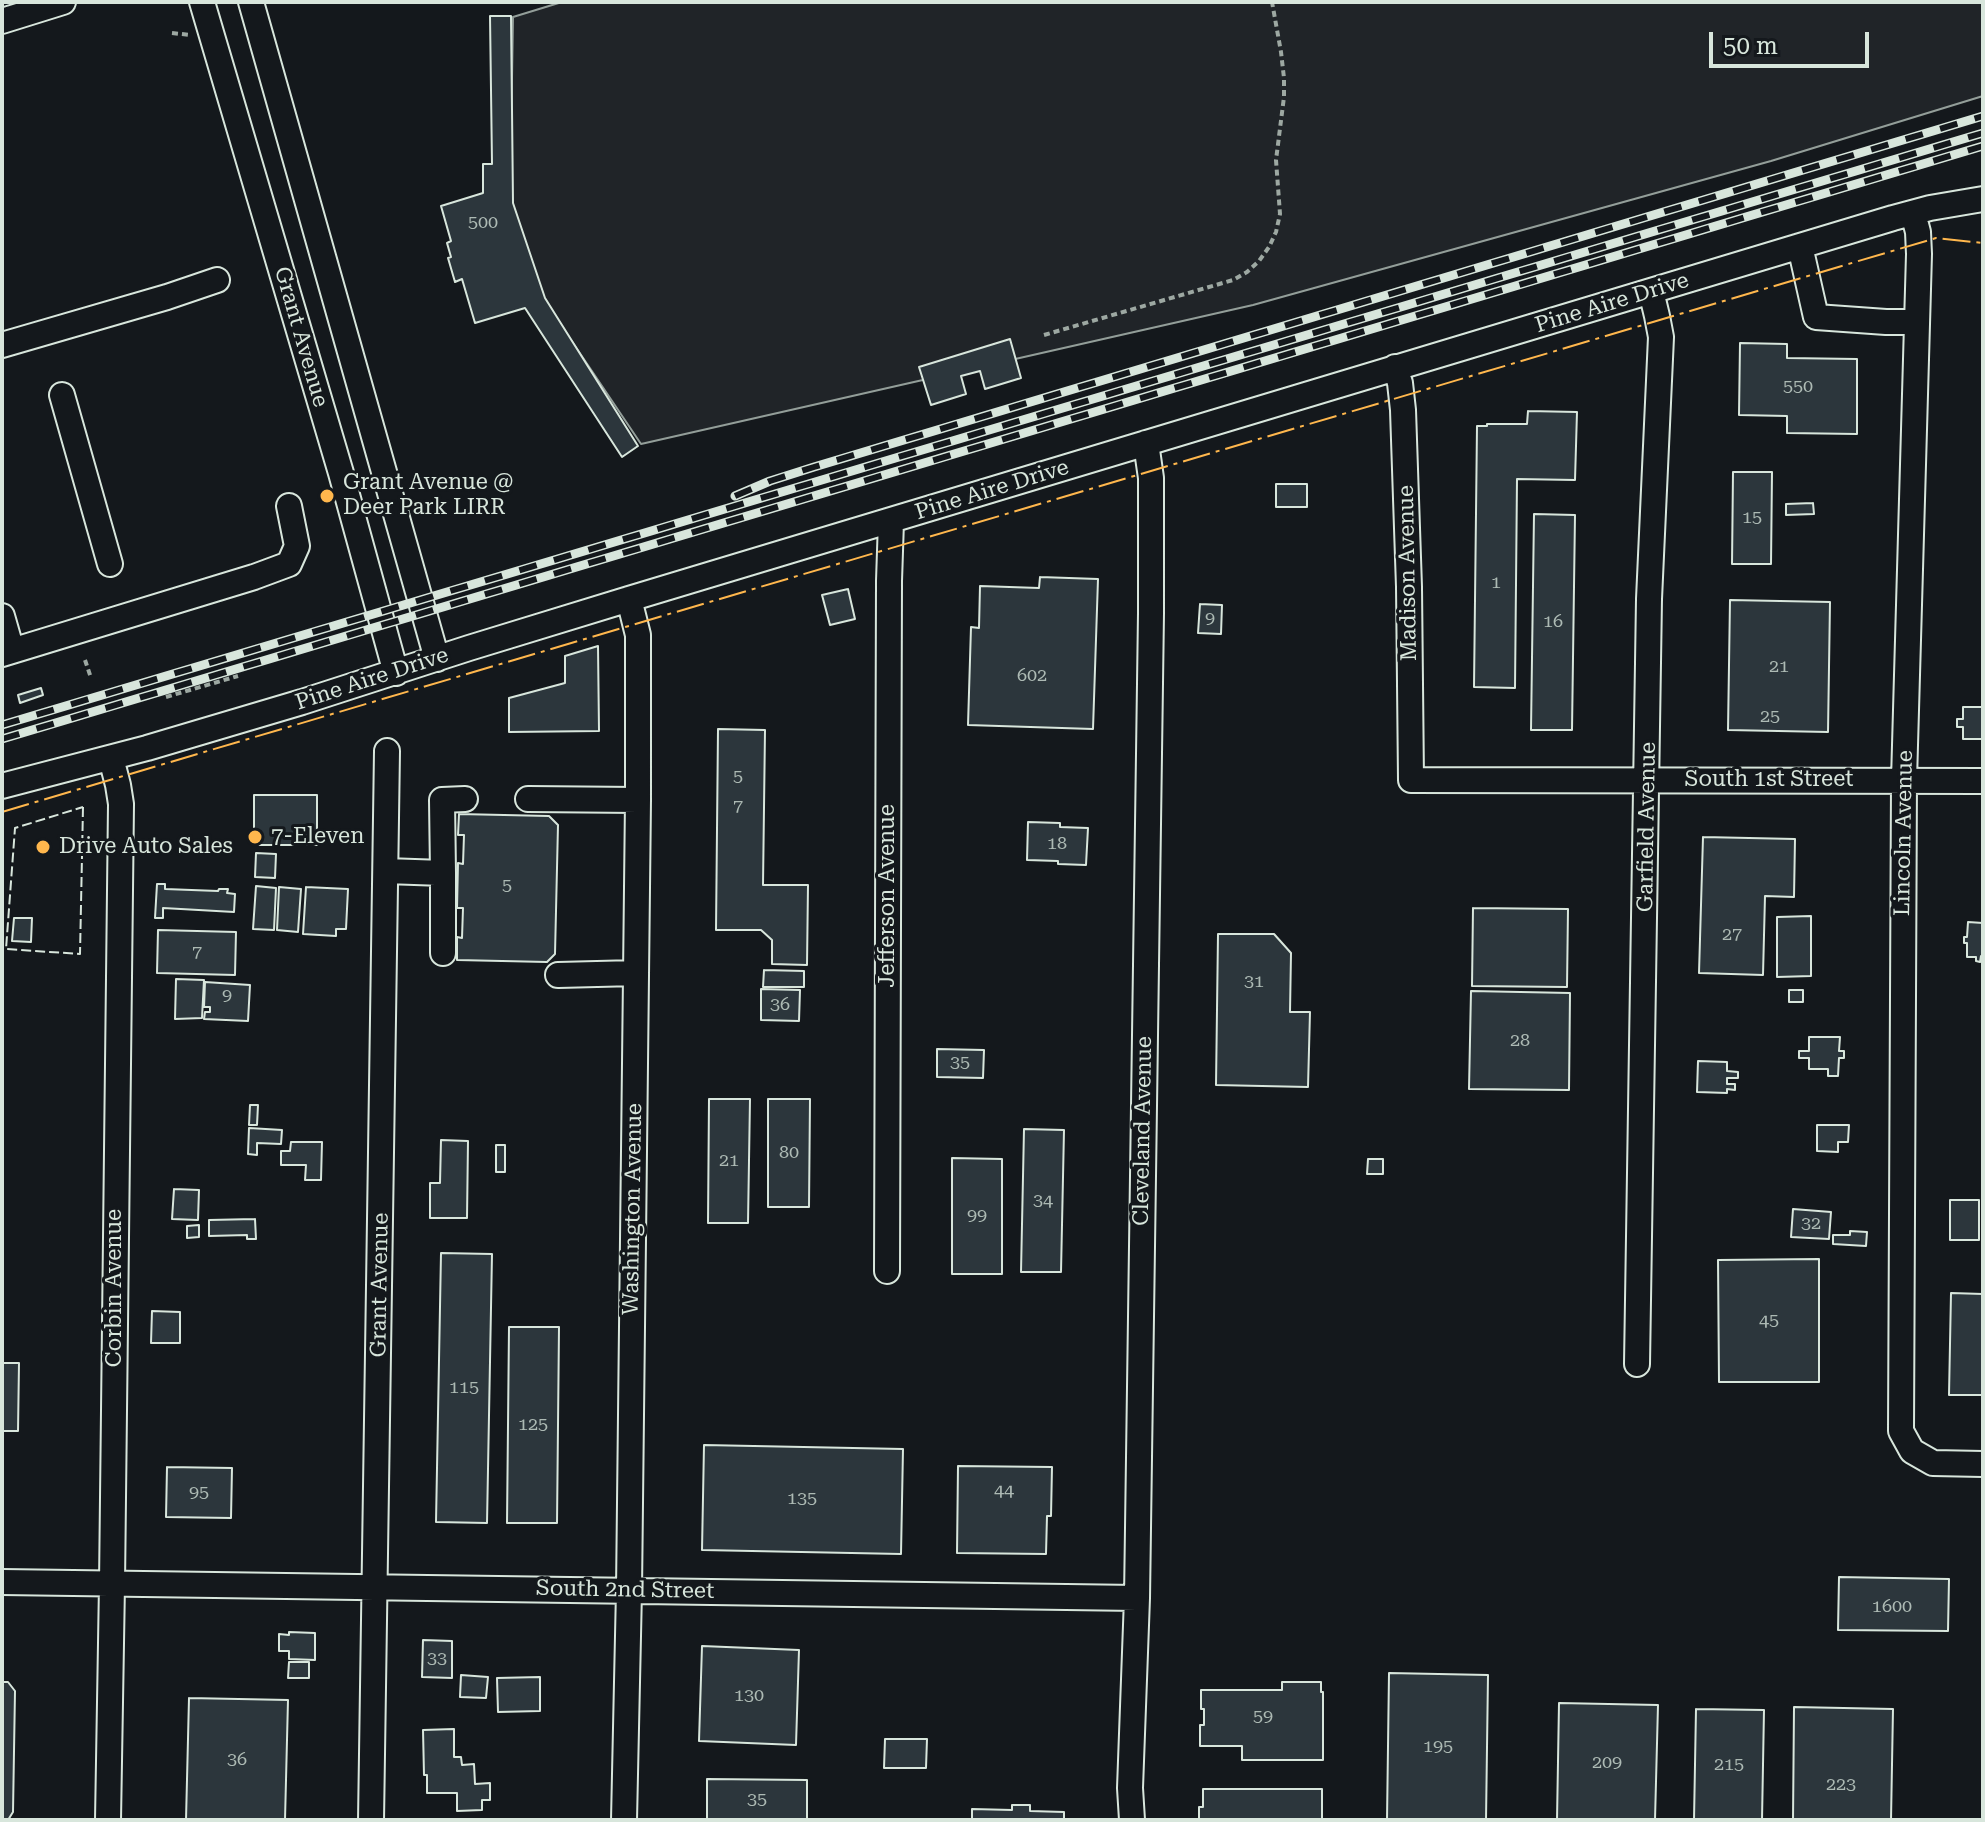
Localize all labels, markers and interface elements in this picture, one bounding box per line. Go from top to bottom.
scale bar [1713,16,1873,66]
text: 50 m [1723,32,1778,60]
house number: 500 [468,212,498,234]
street label: Grant Avenue [268,264,334,410]
street label: Pine Aire Drive [1532,267,1692,339]
house number: 550 [1783,376,1813,398]
street label: Pine Aire Drive [912,454,1072,526]
place label: Grant Avenue @ Deer Park LIRR [343,470,513,522]
street label: Madison Avenue [1393,485,1423,661]
marker: Grant Avenue @ Deer Park LIRR [318,487,336,505]
house number: 15 [1742,507,1762,529]
house number: 1 [1491,572,1501,594]
house number: 9 [1205,608,1215,630]
house number: 16 [1543,611,1563,633]
street label: Pine Aire Drive [292,642,452,716]
house number: 21 [1769,656,1789,678]
house number: 602 [1017,665,1047,687]
house number: 25 [1760,706,1780,728]
street label: Garfield Avenue [1632,742,1662,912]
street label: Lincoln Avenue [1889,750,1919,916]
house number: 5 [733,766,743,788]
street label: South 1st Street [1685,767,1853,793]
house number: 7 [733,796,743,818]
street label: Jefferson Avenue [875,804,901,988]
place label: 7-Eleven [271,824,364,850]
marker: 7-Eleven [246,828,264,846]
house number: 18 [1047,833,1067,855]
place label: Drive Auto Sales [59,834,233,860]
marker: Drive Auto Sales [34,838,52,856]
house number: 5 [502,875,512,897]
house number: 27 [1722,924,1742,946]
house number: 7 [192,942,202,964]
house number: 31 [1244,971,1264,993]
house number: 9 [222,985,232,1007]
house number: 36 [770,994,790,1016]
house number: 28 [1510,1030,1530,1052]
street label: Cleveland Avenue [1128,1036,1158,1226]
house number: 35 [950,1052,970,1074]
street label: Washington Avenue [618,1103,648,1315]
house number: 80 [779,1142,799,1164]
house number: 21 [719,1150,739,1172]
house number: 34 [1033,1190,1053,1212]
house number: 99 [967,1205,987,1227]
street label: Corbin Avenue [102,1209,128,1367]
street label: Grant Avenue [366,1212,394,1358]
house number: 32 [1801,1213,1821,1235]
house number: 45 [1759,1310,1779,1332]
house number: 115 [449,1377,479,1399]
house number: 125 [518,1414,548,1436]
house number: 44 [994,1480,1014,1502]
house number: 95 [189,1482,209,1504]
house number: 135 [787,1488,817,1510]
street label: South 2nd Street [536,1575,714,1605]
house number: 1600 [1872,1596,1912,1618]
house number: 33 [427,1648,447,1670]
house number: 130 [734,1685,764,1707]
house number: 59 [1253,1706,1273,1728]
house number: 195 [1423,1736,1453,1758]
house number: 36 [227,1749,247,1771]
house number: 209 [1592,1752,1622,1774]
house number: 215 [1714,1754,1744,1776]
house number: 223 [1826,1774,1856,1796]
house number: 35 [747,1789,767,1811]

